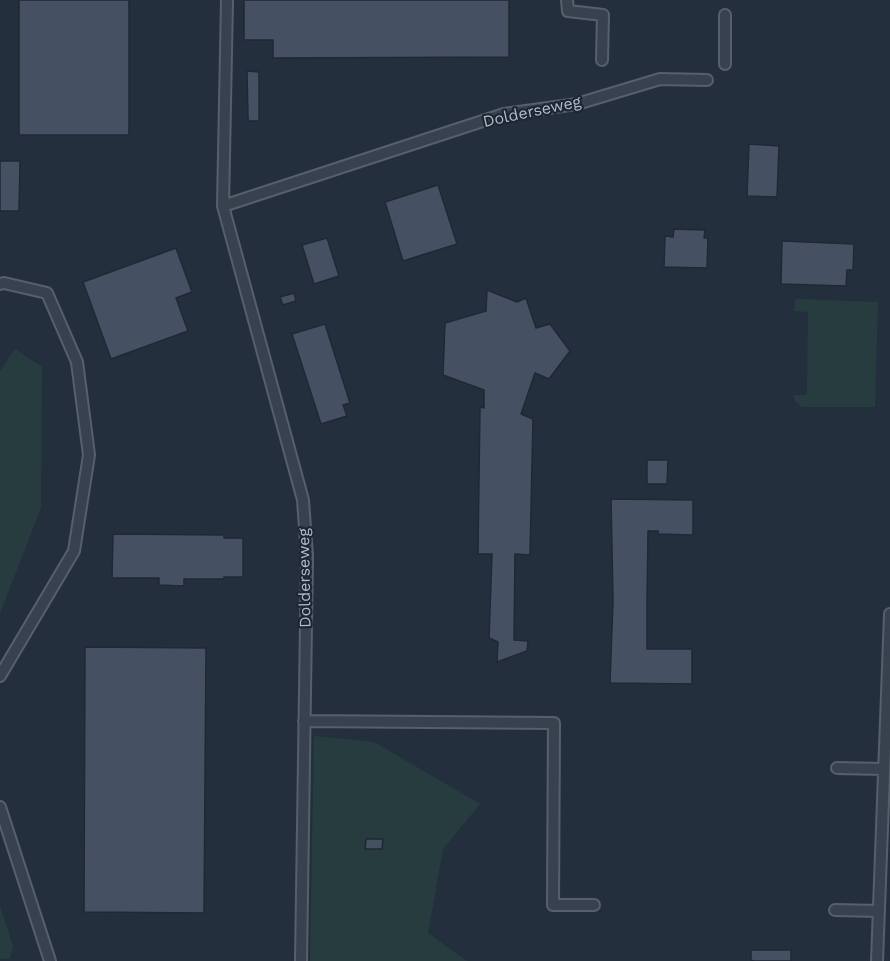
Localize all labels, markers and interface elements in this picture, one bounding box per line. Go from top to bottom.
street label: Dolderseweg [481,92,583,132]
street label: Dolderseweg [295,528,315,628]

